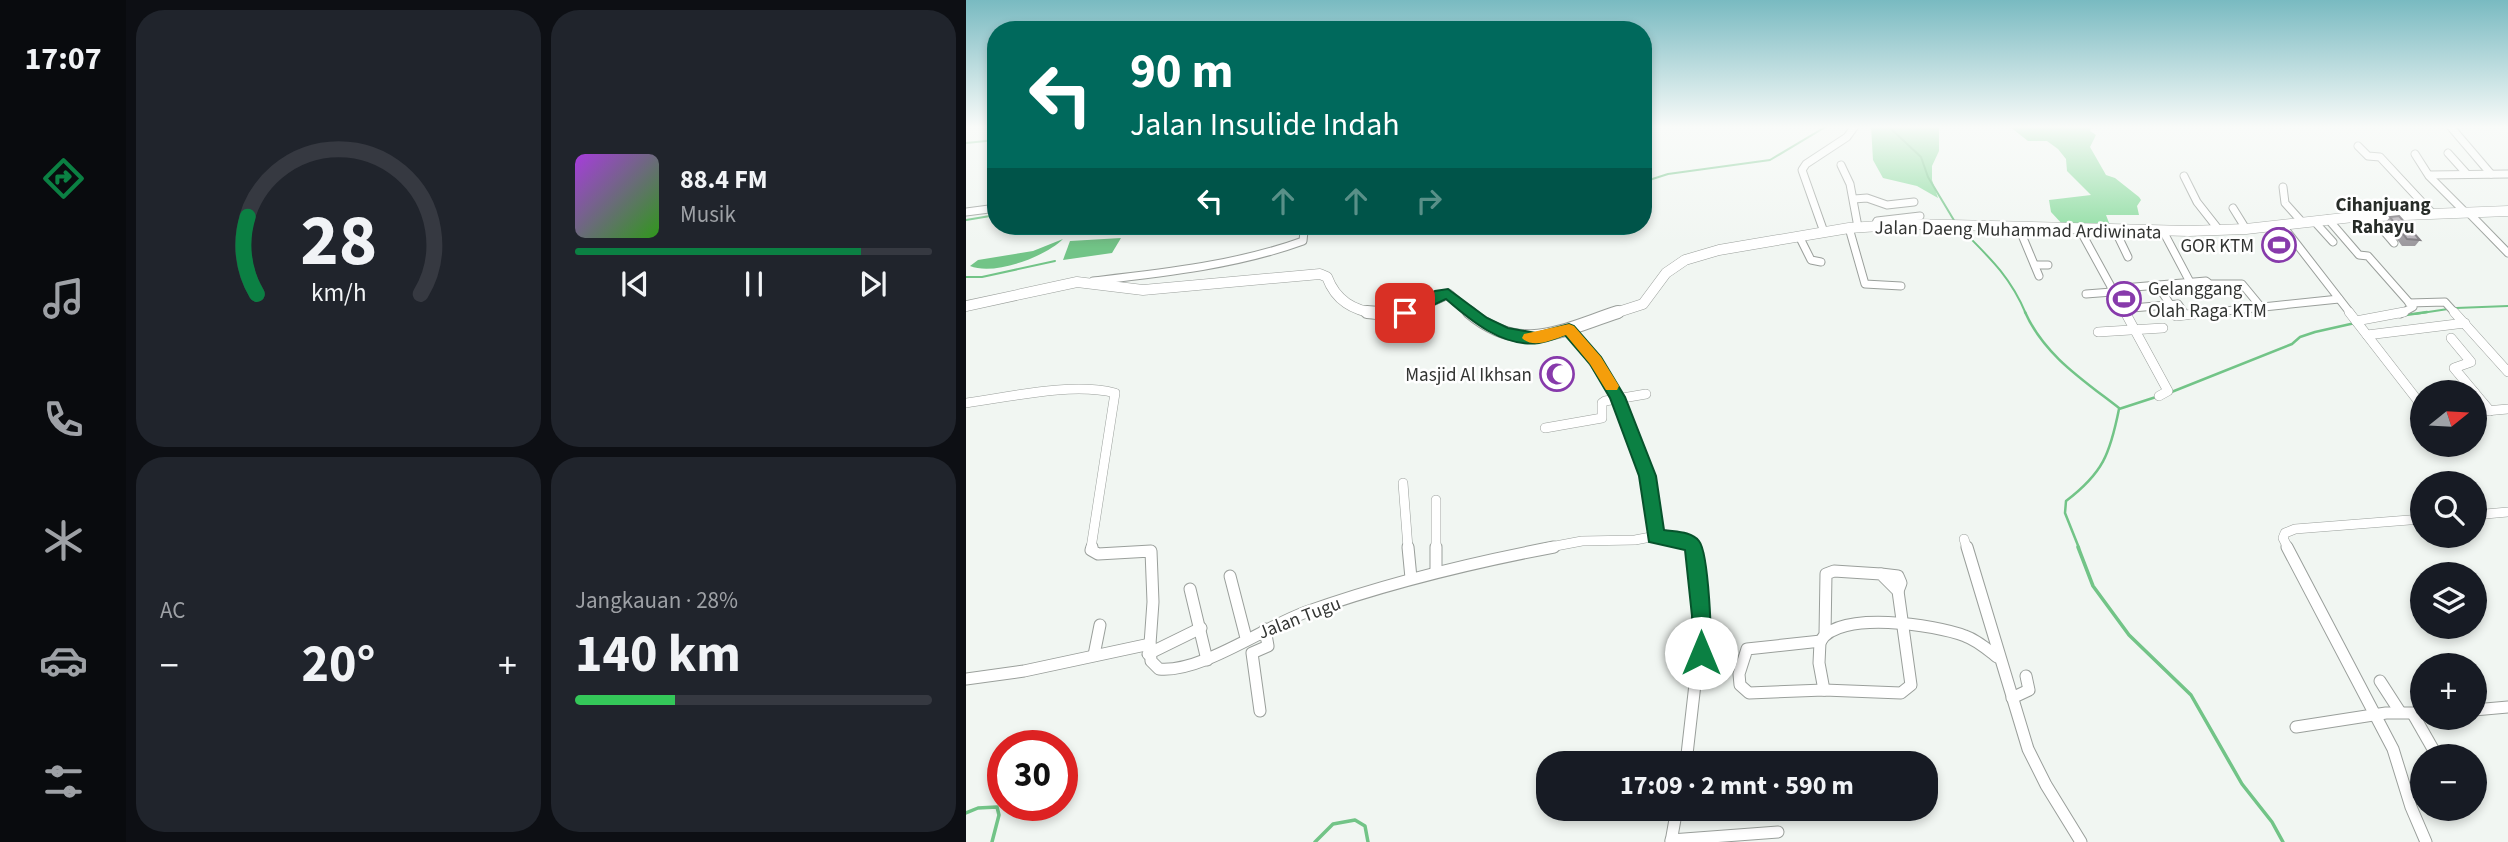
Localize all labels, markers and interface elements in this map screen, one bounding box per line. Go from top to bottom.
text: 17:07 [24,36,102,82]
text: 90 m [1130,37,1234,107]
icon: left [1015,49,1106,140]
text: Jalan Insulide Indah [1130,102,1400,148]
icon: directions [39,154,88,203]
text: 88.4 FM [680,161,768,198]
icon: left [1191,182,1229,220]
icon: ahead [1264,182,1302,220]
icon: ahead [1337,182,1375,220]
icon: right [1410,182,1448,220]
text: 28 [300,190,377,294]
district label: Cihanjuang Rahayu [2335,192,2431,241]
text: Musik [680,198,736,231]
street label: Jalan Daeng Muhammad Ardiwinata [1874,214,2162,247]
sports icon: GOR KTM [2260,226,2298,264]
place label: GOR KTM [2180,233,2254,260]
icon: previous [616,265,654,303]
icon: pause [735,265,773,303]
icon: next [854,265,892,303]
icon: music [39,274,88,323]
text: km/h [311,275,366,311]
place label: Gelanggang Olah Raga KTM [2148,276,2267,325]
sports icon: Gelanggang Olah Raga KTM [2105,280,2143,318]
pin [1375,283,1435,343]
icon: arrive [1386,294,1424,332]
mosque icon: Masjid Al Ikhsan [1538,355,1576,393]
place label: Masjid Al Ikhsan [1405,362,1532,389]
north arrow [2410,380,2487,457]
map controls [2410,380,2487,821]
icon: phone [39,395,88,444]
button: search [2410,471,2487,548]
icon: climate [39,516,88,565]
button: layers [2410,562,2487,639]
text: Jangkauan · 28% [575,584,738,617]
street label: Jalan Tugu [1254,590,1345,647]
text: AC [160,594,185,627]
position arrow [1664,616,1738,690]
text: 140 km [575,618,741,692]
text: 20° [302,628,375,702]
icon: car [39,636,88,685]
text: − [160,639,179,693]
text: + [498,639,517,693]
button: + [2410,653,2487,730]
speed limit sign: 30 [987,730,1078,821]
button: − [2410,744,2487,821]
icon: filters [39,757,88,806]
text: 17:09 · 2 mnt · 590 m [1620,767,1854,804]

